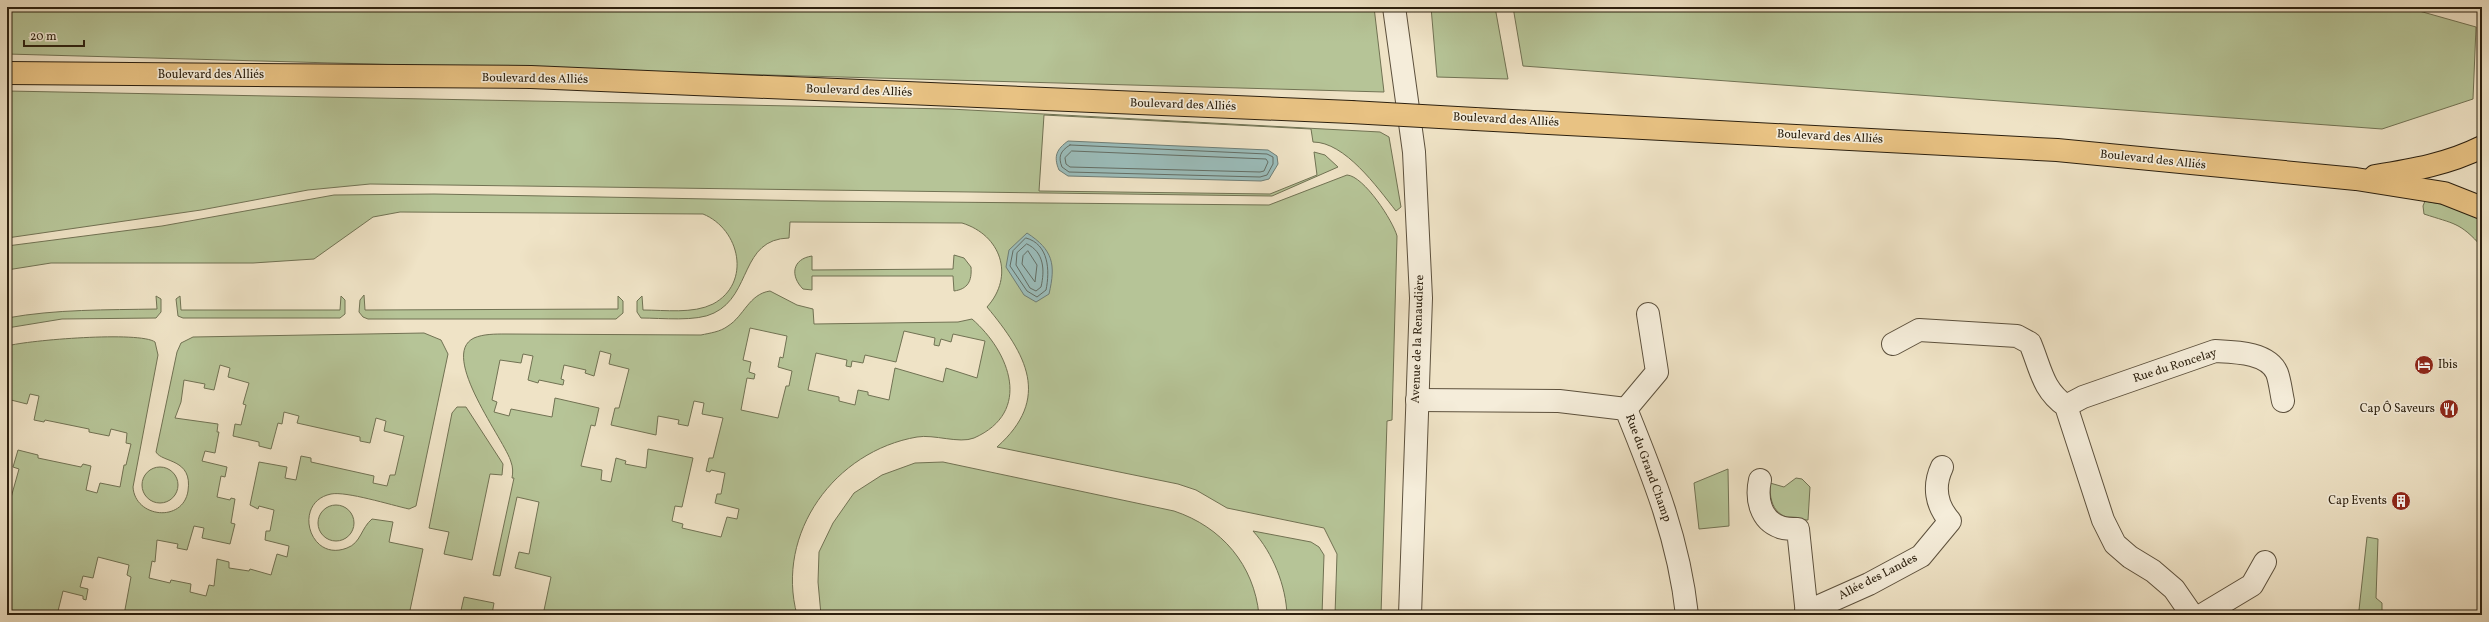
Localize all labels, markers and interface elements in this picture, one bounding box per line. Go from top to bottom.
scale bar [24,22,84,48]
text: 20 m [30,29,57,45]
street label: Boulevard des Alliés [158,67,264,83]
street label: Boulevard des Alliés [482,70,588,88]
street label: Boulevard des Alliés [806,81,912,101]
street label: Boulevard des Alliés [1130,95,1236,115]
street label: Boulevard des Alliés [1452,109,1560,131]
street label: Boulevard des Alliés [1776,126,1884,148]
street label: Boulevard des Alliés [2099,146,2207,174]
street label: Avenue de la Renaudière [1408,274,1428,404]
street label: Rue du Roncelay [2131,345,2219,387]
hotel icon: Ibis [2413,354,2435,376]
place label: Ibis [2438,357,2458,373]
restaurant icon: Cap Ô Saveurs [2438,398,2460,420]
place label: Cap Ô Saveurs [2360,400,2435,417]
street label: Rue du Grand Champ [1621,412,1675,524]
building icon: Cap Events [2390,490,2412,512]
place label: Cap Events [2328,493,2387,509]
street label: Allée des Landes [1836,550,1920,604]

